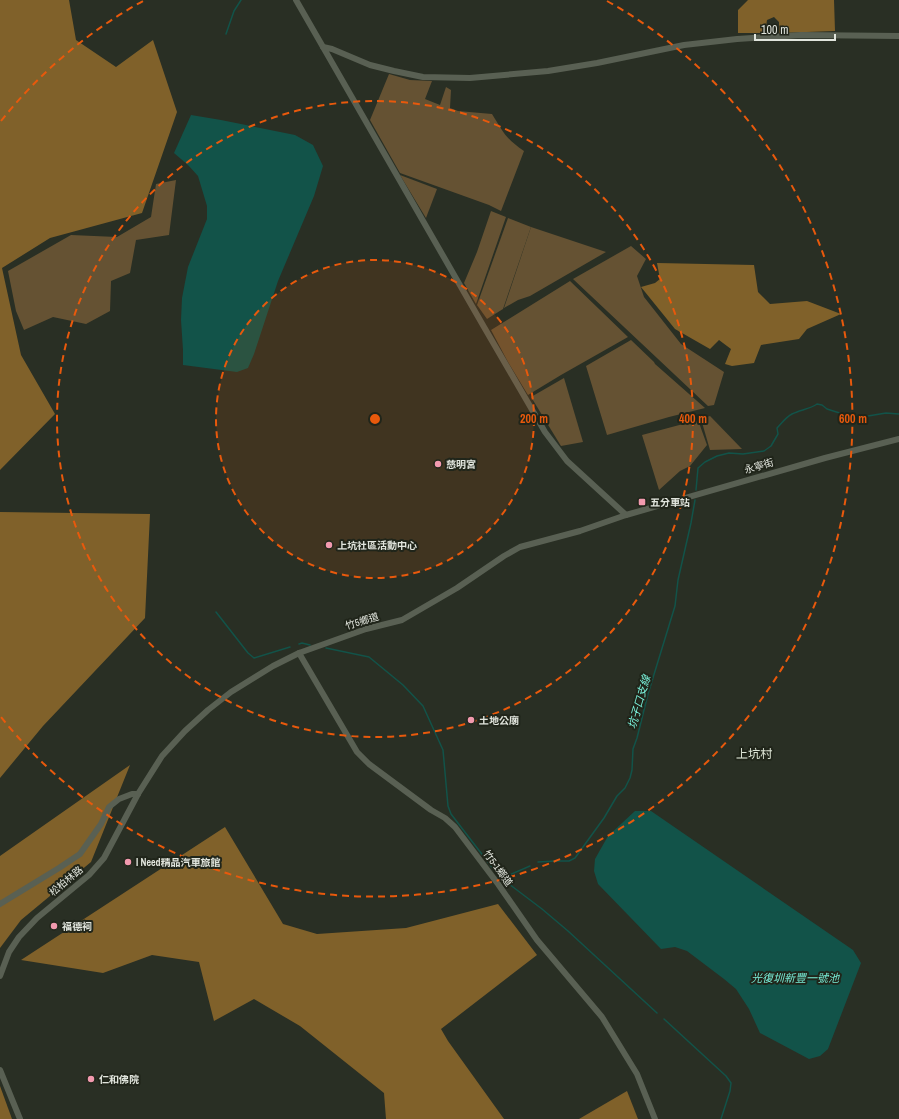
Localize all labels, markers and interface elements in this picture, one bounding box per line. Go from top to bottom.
scale bar [755,16,835,42]
text: 100 m [761,22,788,38]
text: 200 m [520,411,548,427]
text: 400 m [679,411,707,427]
text: 600 m [839,411,867,427]
centre of rings [368,412,382,426]
street label: 永寧街 [743,456,775,476]
place label: 慈明宮 [446,458,476,471]
marker: 慈明宮 [433,459,443,469]
place label: 五分車站 [650,496,690,509]
marker: 五分車站 [637,497,647,507]
place label: 上坑社區活動中心 [337,539,417,552]
marker: 上坑社區活動中心 [324,540,334,550]
street label: 竹5鄉道 [344,610,380,632]
water label: 坑子口支線 [625,672,654,730]
place label: 土地公廟 [479,714,519,727]
marker: 土地公廟 [466,715,476,725]
district label: 上坑村 [736,746,773,762]
street label: 竹5-1鄉道 [480,847,516,889]
place label: I Need精品汽車旅館 [136,856,221,869]
marker: I Need精品汽車旅館 [123,857,133,867]
street label: 松柏林路 [47,863,85,899]
place label: 福德祠 [62,920,92,933]
marker: 福德祠 [49,921,59,931]
water label: 光復圳新豐一號池 [751,971,840,985]
place label: 仁和佛院 [99,1073,139,1086]
marker: 仁和佛院 [86,1074,96,1084]

